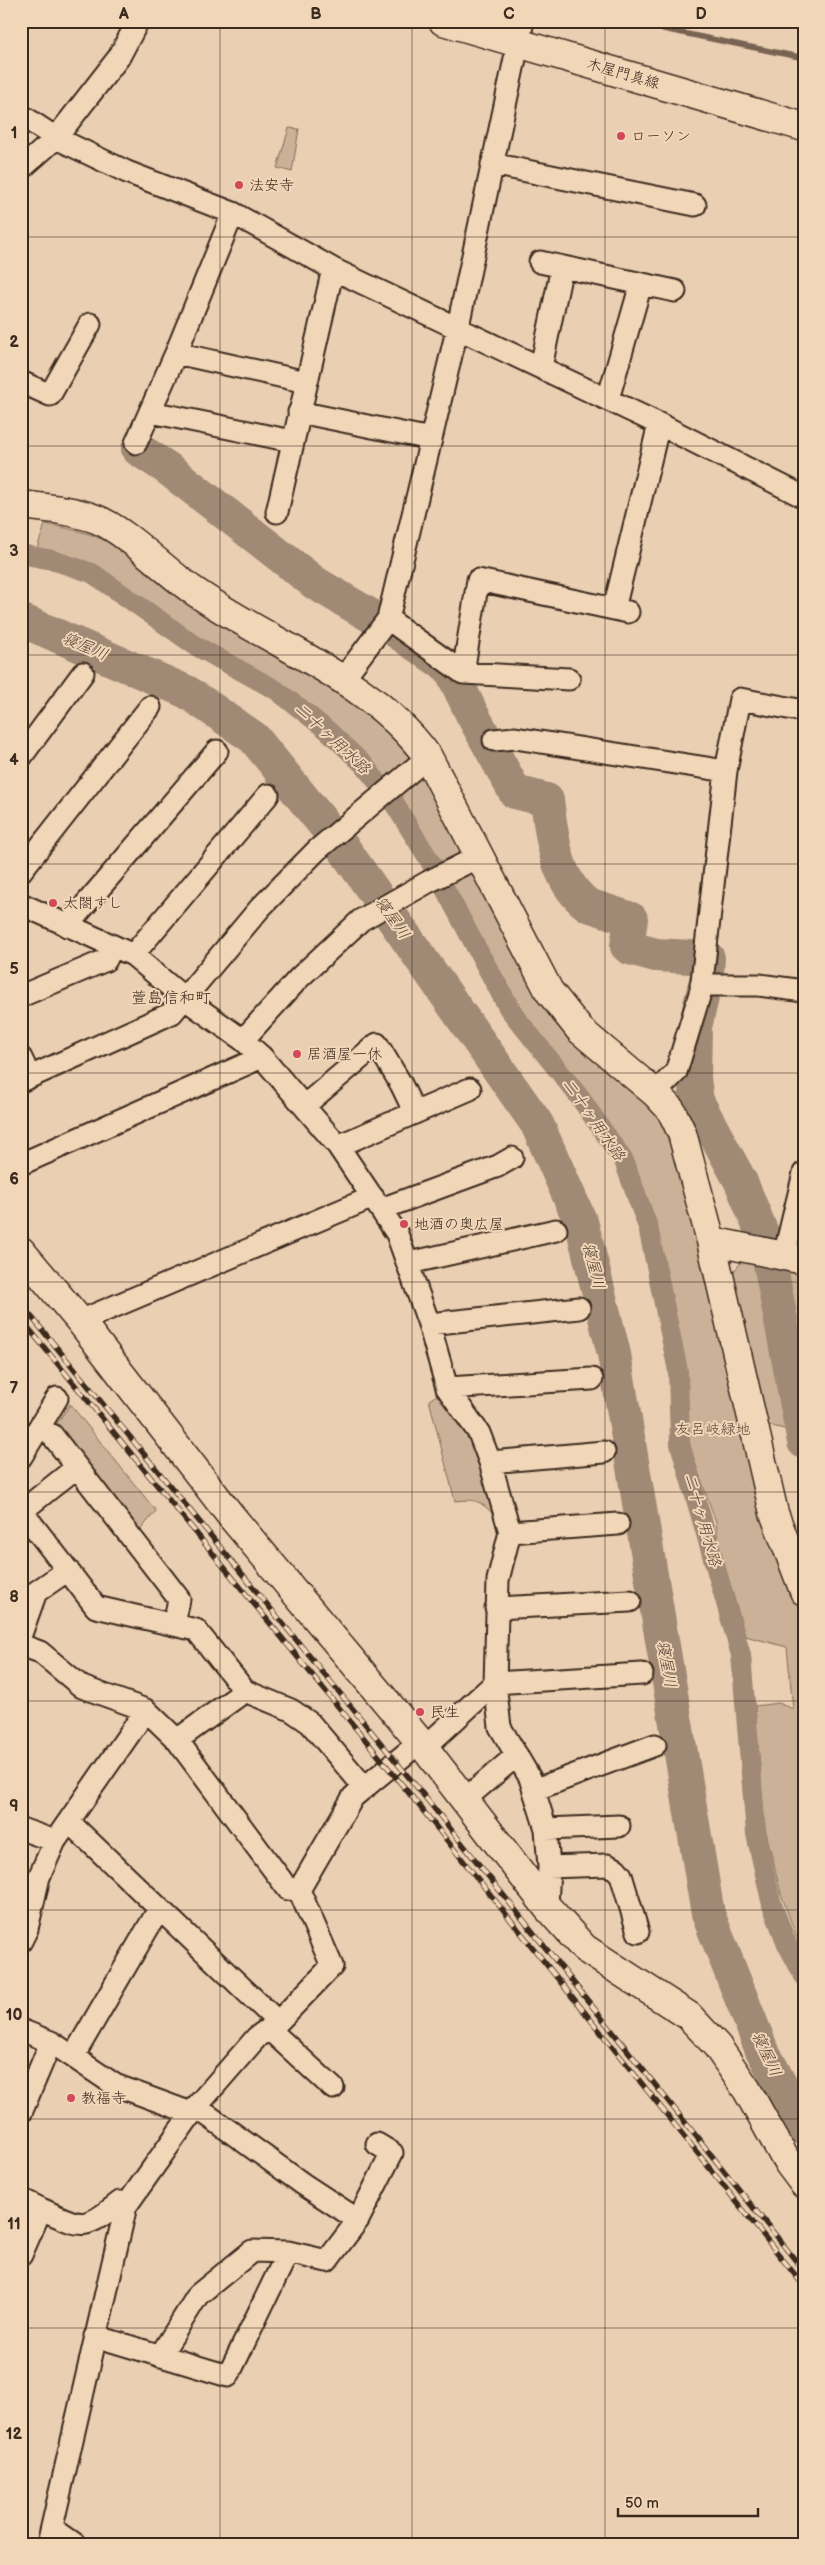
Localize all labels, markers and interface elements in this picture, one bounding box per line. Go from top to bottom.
text: A [118,5,129,24]
text: B [310,5,322,24]
text: C [503,5,515,24]
text: D [695,5,707,24]
street label: 木屋門真線 [584,55,662,93]
text: 1 [11,124,17,143]
place label: ローソン [631,127,691,146]
marker: ローソン [615,130,627,142]
place label: 法安寺 [249,176,294,195]
marker: 法安寺 [233,179,245,191]
text: 2 [9,333,19,352]
text: 3 [9,542,19,561]
water label: 寝屋川 [59,629,111,665]
water label: 二十ヶ用水路 [290,699,374,779]
text: 4 [9,751,19,770]
water label: 寝屋川 [370,893,414,943]
place label: 太閤すし [63,894,123,913]
marker: 太閤すし [47,897,59,909]
text: 5 [9,960,19,979]
district label: 萱島信和町 [131,989,211,1008]
place label: 居酒屋一休 [307,1045,382,1064]
marker: 居酒屋一休 [291,1048,303,1060]
water label: 二十ヶ用水路 [558,1075,629,1166]
text: 6 [9,1170,19,1189]
place label: 地酒の奥広屋 [414,1215,504,1234]
marker: 地酒の奥広屋 [398,1218,410,1230]
water label: 寝屋川 [578,1240,608,1292]
text: 7 [10,1379,19,1398]
park label: 友呂岐緑地 [675,1420,751,1439]
water label: 二十ヶ用水路 [680,1471,725,1570]
text: 8 [9,1588,19,1607]
water label: 寝屋川 [652,1639,680,1689]
place label: 民生 [430,1703,460,1722]
marker: 民生 [414,1706,426,1718]
text: 9 [9,1797,19,1816]
text: 10 [6,2006,22,2025]
water label: 寝屋川 [747,2028,785,2080]
place label: 教福寺 [81,2089,126,2108]
marker: 教福寺 [65,2092,77,2104]
text: 11 [7,2215,21,2234]
text: 12 [6,2425,23,2444]
scale bar [618,2485,758,2517]
text: 50 m [625,2494,659,2513]

